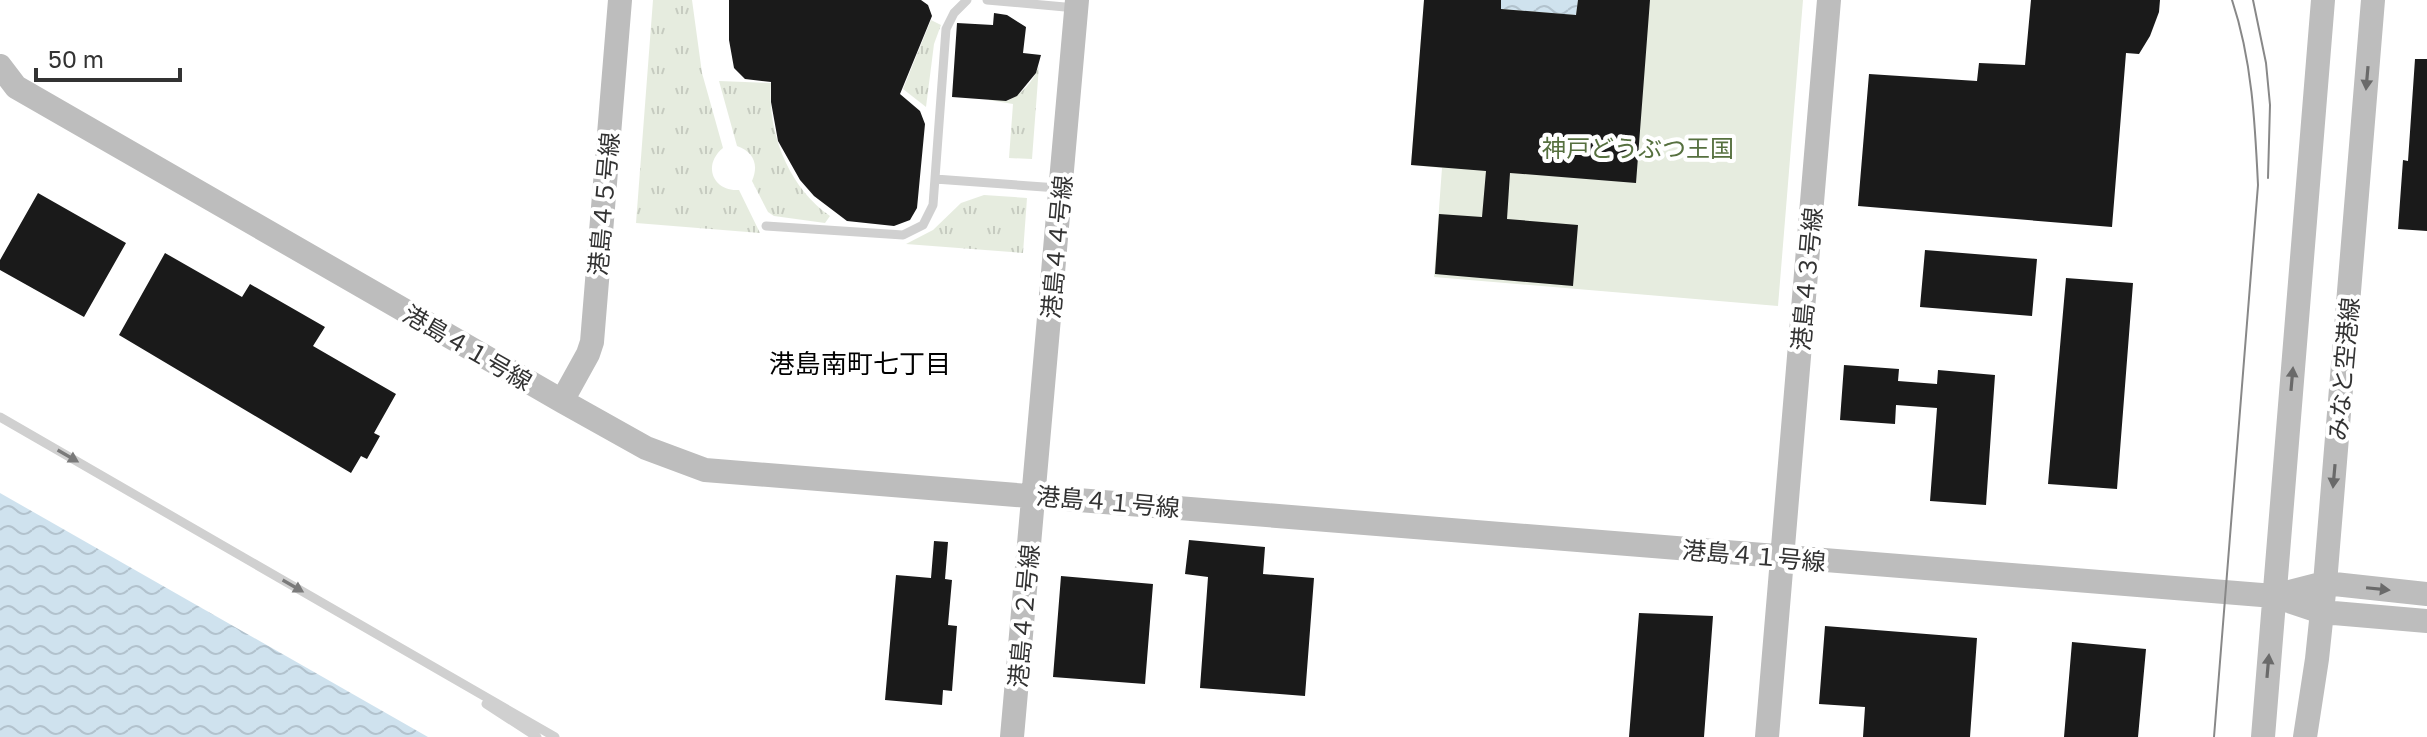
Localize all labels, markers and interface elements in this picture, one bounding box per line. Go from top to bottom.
scale bar [36,32,180,82]
text: 50 m [48,44,104,73]
one-way arrow [2360,66,2373,91]
street label: 港島４５号線 [582,131,624,277]
park label: 神戸どうぶつ王国 [1542,133,1734,162]
street label: 港島４４号線 [1035,174,1077,320]
street label: 港島４３号線 [1785,206,1827,352]
street label: みなと空港線 [2322,296,2364,442]
street label: 港島４１号線 [398,298,538,396]
district label: 港島南町七丁目 [769,348,951,379]
one-way arrow [2286,366,2299,391]
one-way arrow [56,449,79,463]
one-way arrow [2327,464,2340,489]
street label: 港島４１号線 [1035,480,1181,522]
street label: 港島４１号線 [1681,534,1827,576]
street label: 港島４２号線 [1002,543,1044,689]
one-way arrow [282,579,304,593]
one-way arrow [2366,582,2391,595]
one-way arrow [2262,654,2275,679]

